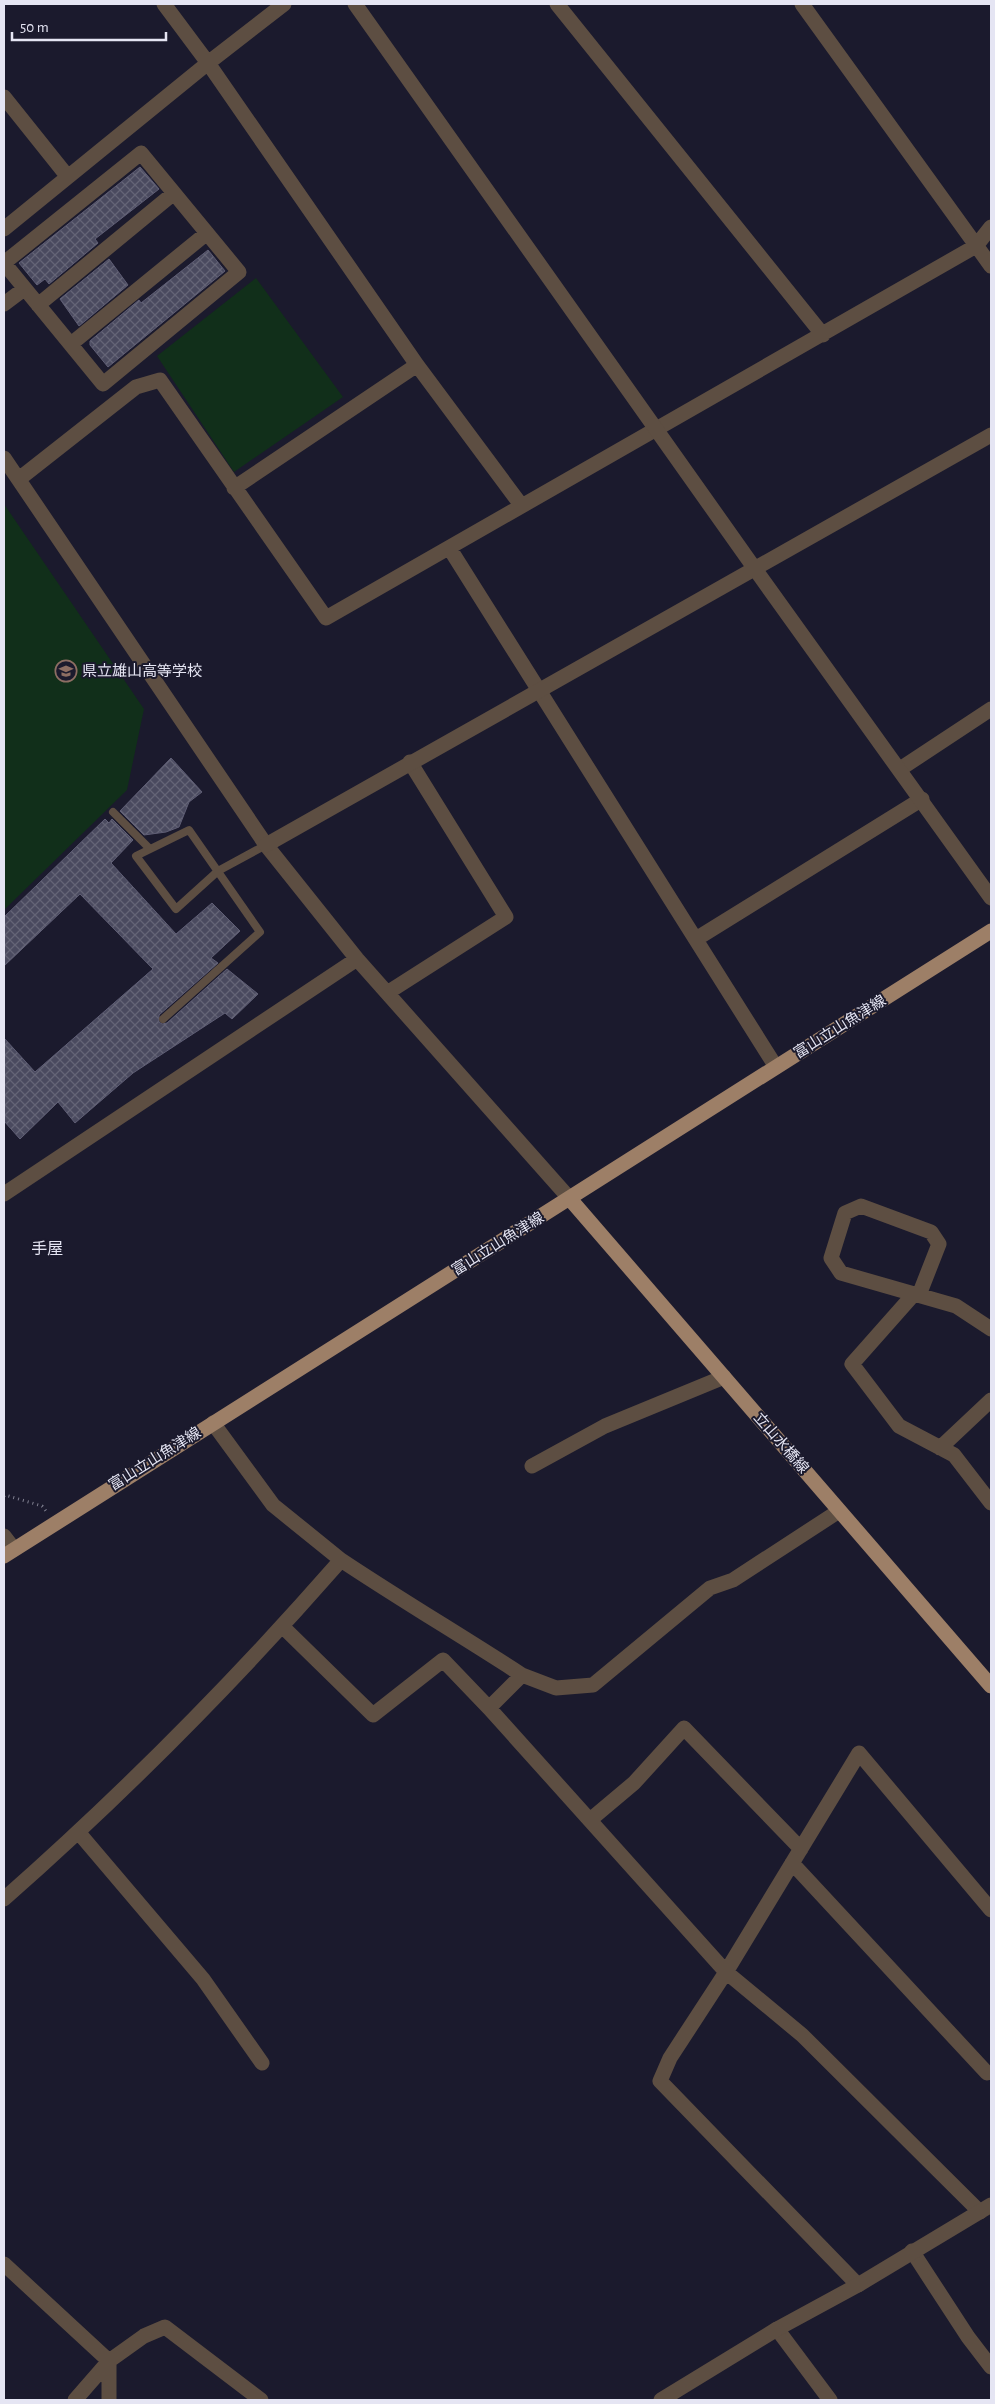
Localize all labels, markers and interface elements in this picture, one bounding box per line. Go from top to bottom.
scale bar [12,10,166,42]
text: 50 m [20,20,49,35]
school or university icon: 県立雄山高等学校 [54,659,78,683]
place label: 県立雄山高等学校 [82,663,202,679]
street label: 富山立山魚津線 [790,991,889,1061]
street label: 富山立山魚津線 [448,1208,547,1278]
district label: 手屋 [31,1240,63,1257]
street label: 立山水橋線 [751,1409,812,1476]
street label: 富山立山魚津線 [105,1423,204,1493]

